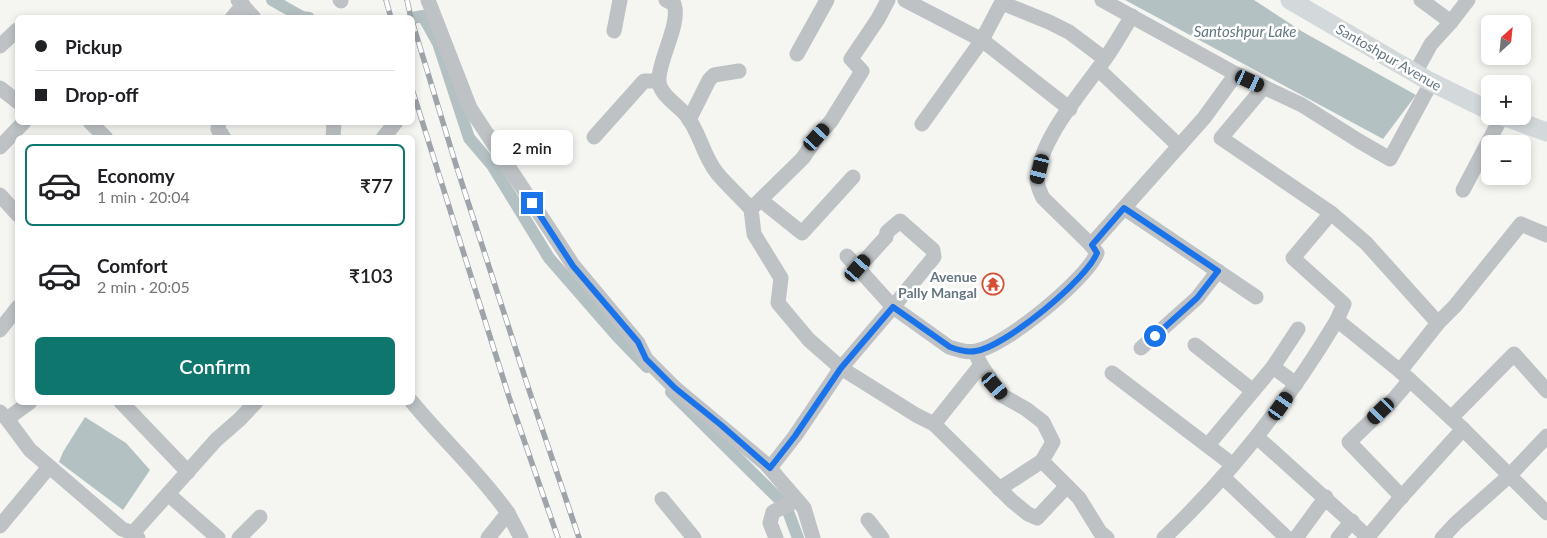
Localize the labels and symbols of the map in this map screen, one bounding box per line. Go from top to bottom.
north arrow [1481,15,1531,65]
street label: Santoshpur Avenue [1333,20,1445,94]
water label: Santoshpur Lake [1194,22,1296,40]
car [1233,68,1266,94]
car [801,121,832,153]
callout: 2 min [491,130,573,166]
car [1029,153,1050,185]
route end [521,192,543,214]
car [842,252,873,284]
place label: Avenue Pally Mangal [898,268,978,301]
temple icon: Avenue Pally Mangal [981,272,1005,296]
route start [1144,325,1166,347]
car [979,370,1010,402]
car [1266,389,1295,423]
car [1365,395,1397,427]

